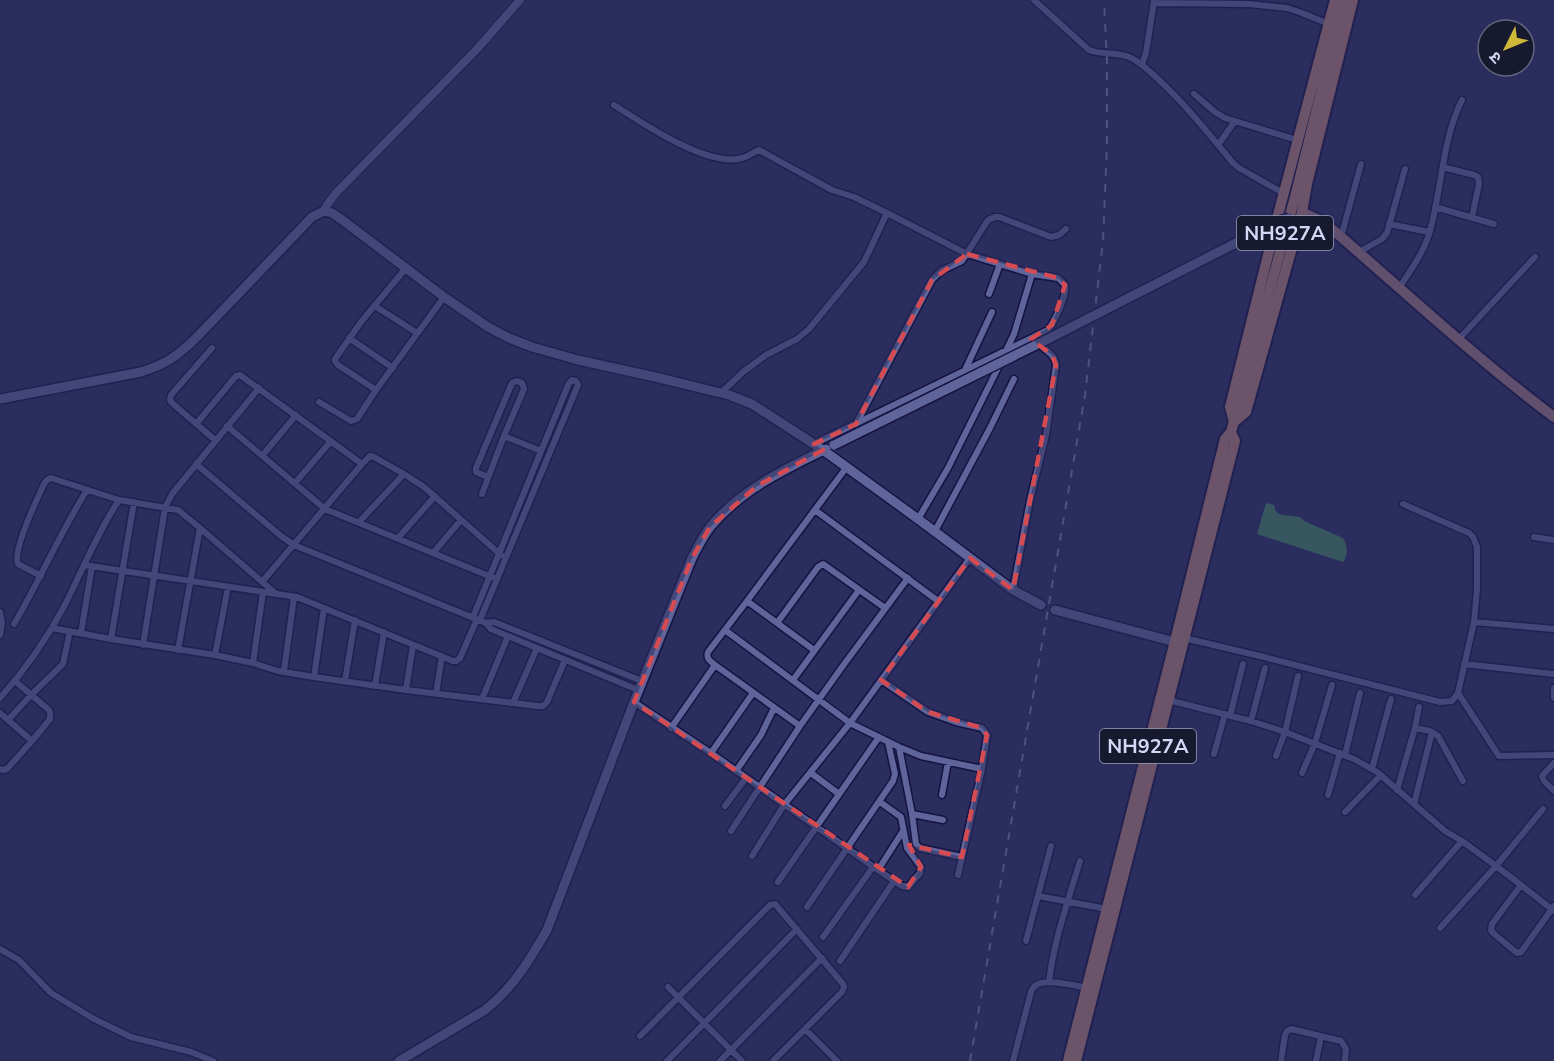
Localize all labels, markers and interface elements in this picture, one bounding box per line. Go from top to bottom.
north arrow [1476,18,1536,78]
text: उ [1484,46,1507,68]
road number: NH927A [1237,216,1333,250]
road number: NH927A [1100,729,1196,763]

